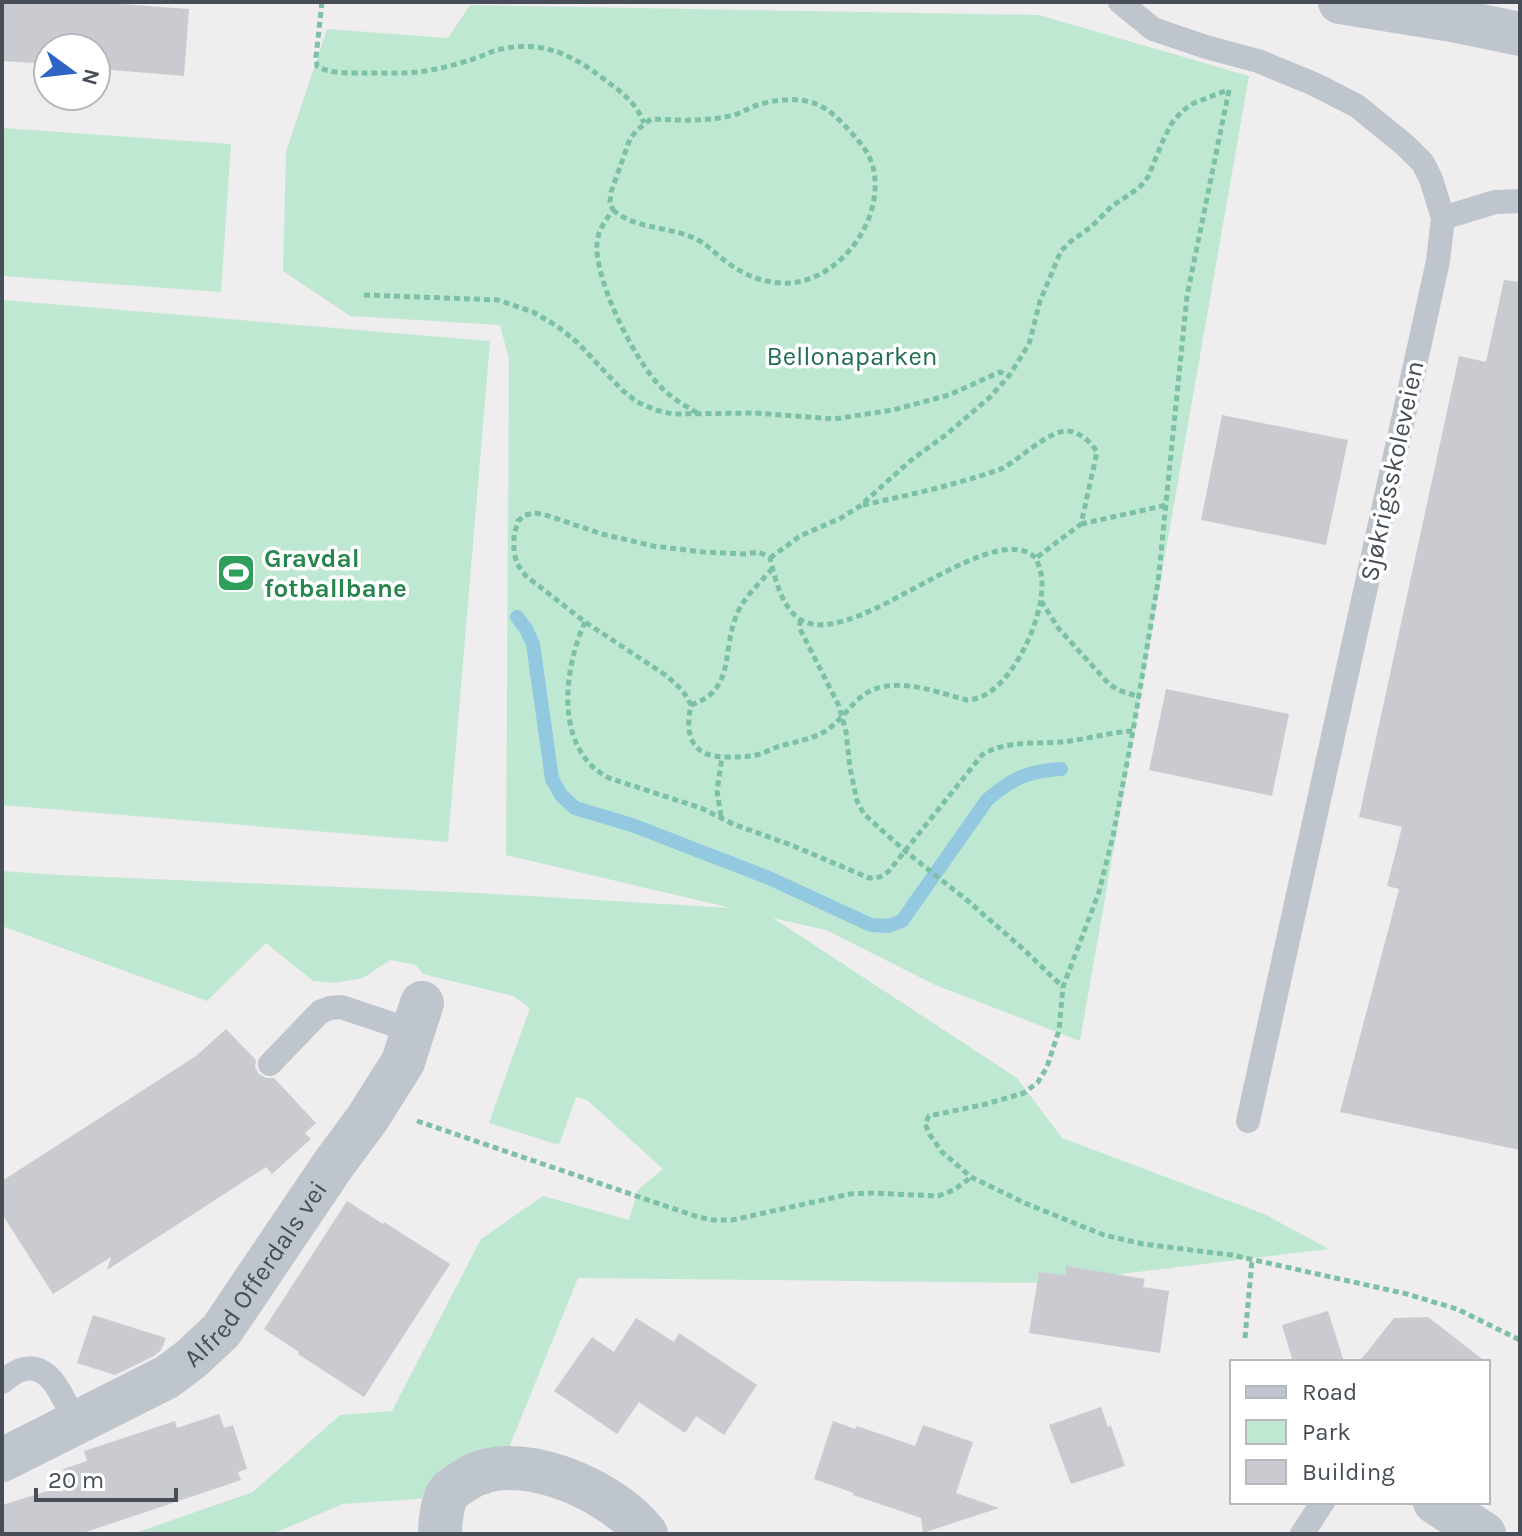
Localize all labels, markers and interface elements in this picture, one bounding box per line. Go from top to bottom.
north arrow [32,32,112,112]
text: N [76,66,105,88]
park label: Bellonaparken [767,341,937,372]
street label: Sjøkrigsskoleveien [1353,358,1431,584]
place label: Gravdal fotballbane [264,543,407,604]
sports icon: Gravdal fotballbane [215,552,257,594]
street label: Alfred Offerdals vei [177,1175,334,1374]
legend [1230,1360,1490,1504]
text: Road [1302,1378,1357,1406]
text: Park [1302,1418,1351,1446]
scale bar [36,1452,176,1502]
text: Building [1302,1458,1395,1486]
text: 20 m [48,1466,104,1494]

